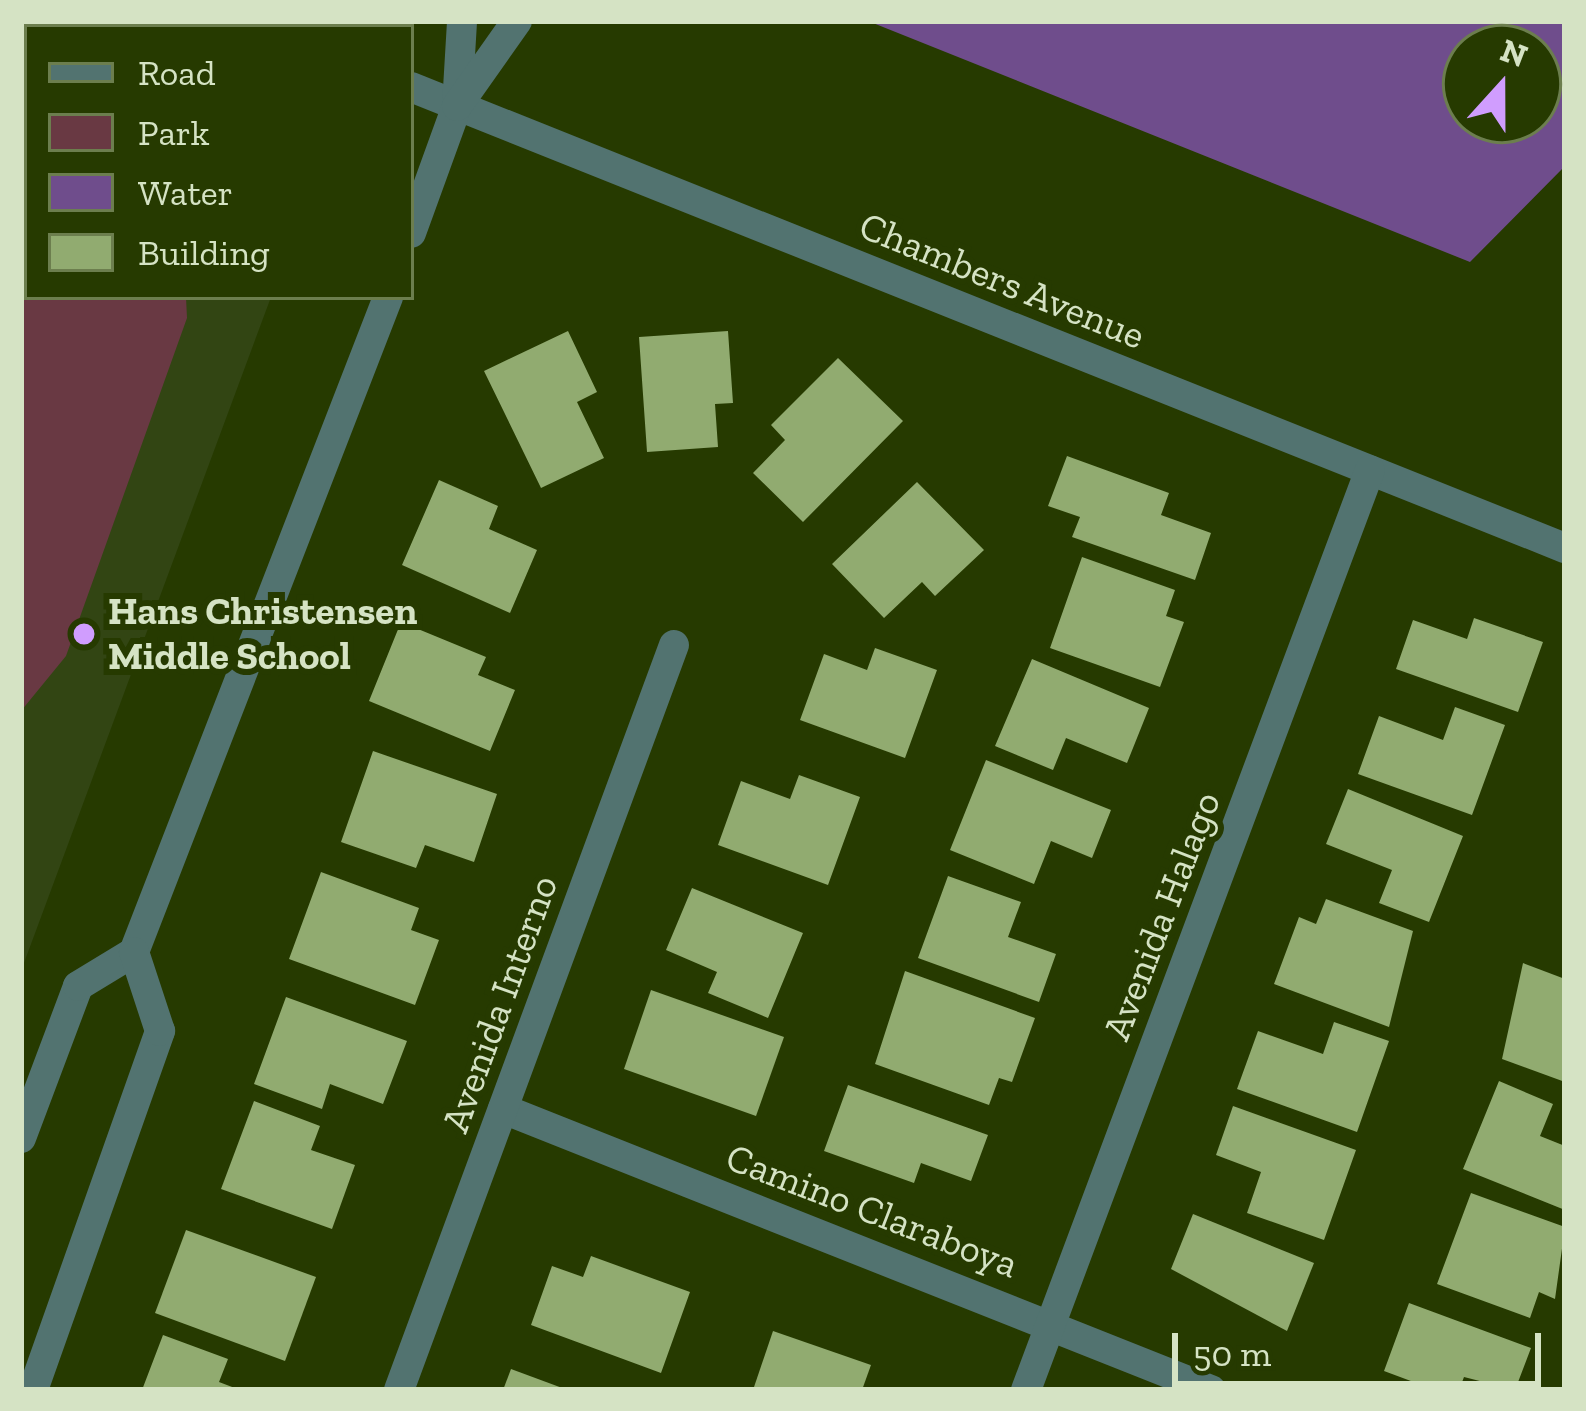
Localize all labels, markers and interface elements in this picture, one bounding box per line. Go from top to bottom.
legend [24,24,414,300]
north arrow [1442,24,1562,144]
text: N [1495,30,1533,75]
text: Road [138,51,215,94]
text: Park [138,111,209,154]
text: Water [138,171,233,214]
street label: Chambers Avenue [852,202,1152,360]
text: Building [138,231,270,274]
place label: Hans Christensen Middle School [108,589,417,680]
marker: Hans Christensen Middle School [71,621,97,647]
street label: Avenida Halago [1093,785,1231,1047]
street label: Avenida Interno [432,869,568,1139]
street label: Camino Claraboya [720,1134,1024,1288]
scale bar [1178,1309,1547,1383]
text: 50 m [1193,1332,1271,1375]

